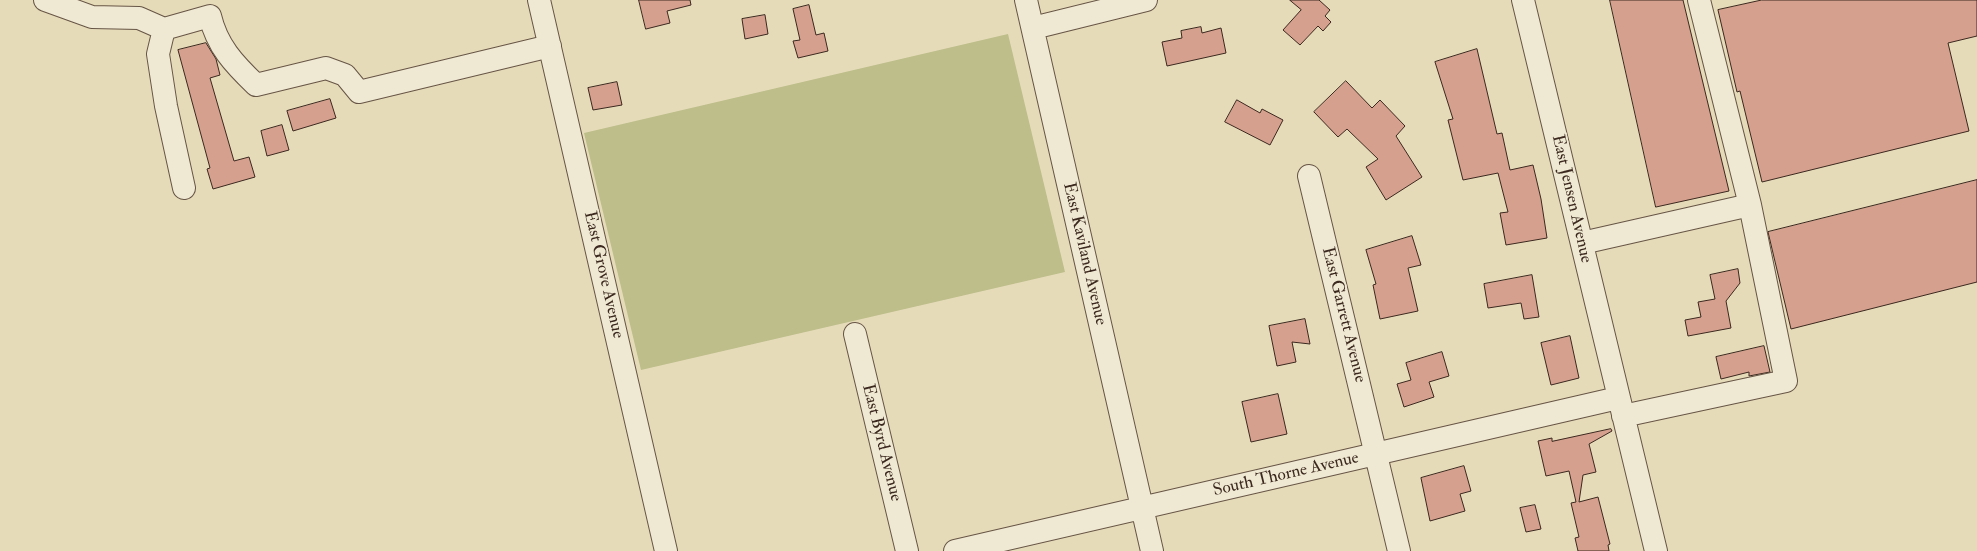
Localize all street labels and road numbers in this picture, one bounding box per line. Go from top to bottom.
street label: East Jensen Avenue [1546,133,1596,265]
street label: East Kaviland Avenue [1058,181,1110,327]
street label: East Grove Avenue [578,209,628,341]
street label: East Garrett Avenue [1316,245,1370,385]
street label: East Byrd Avenue [857,382,905,504]
street label: South Thorne Avenue [1211,448,1361,502]

